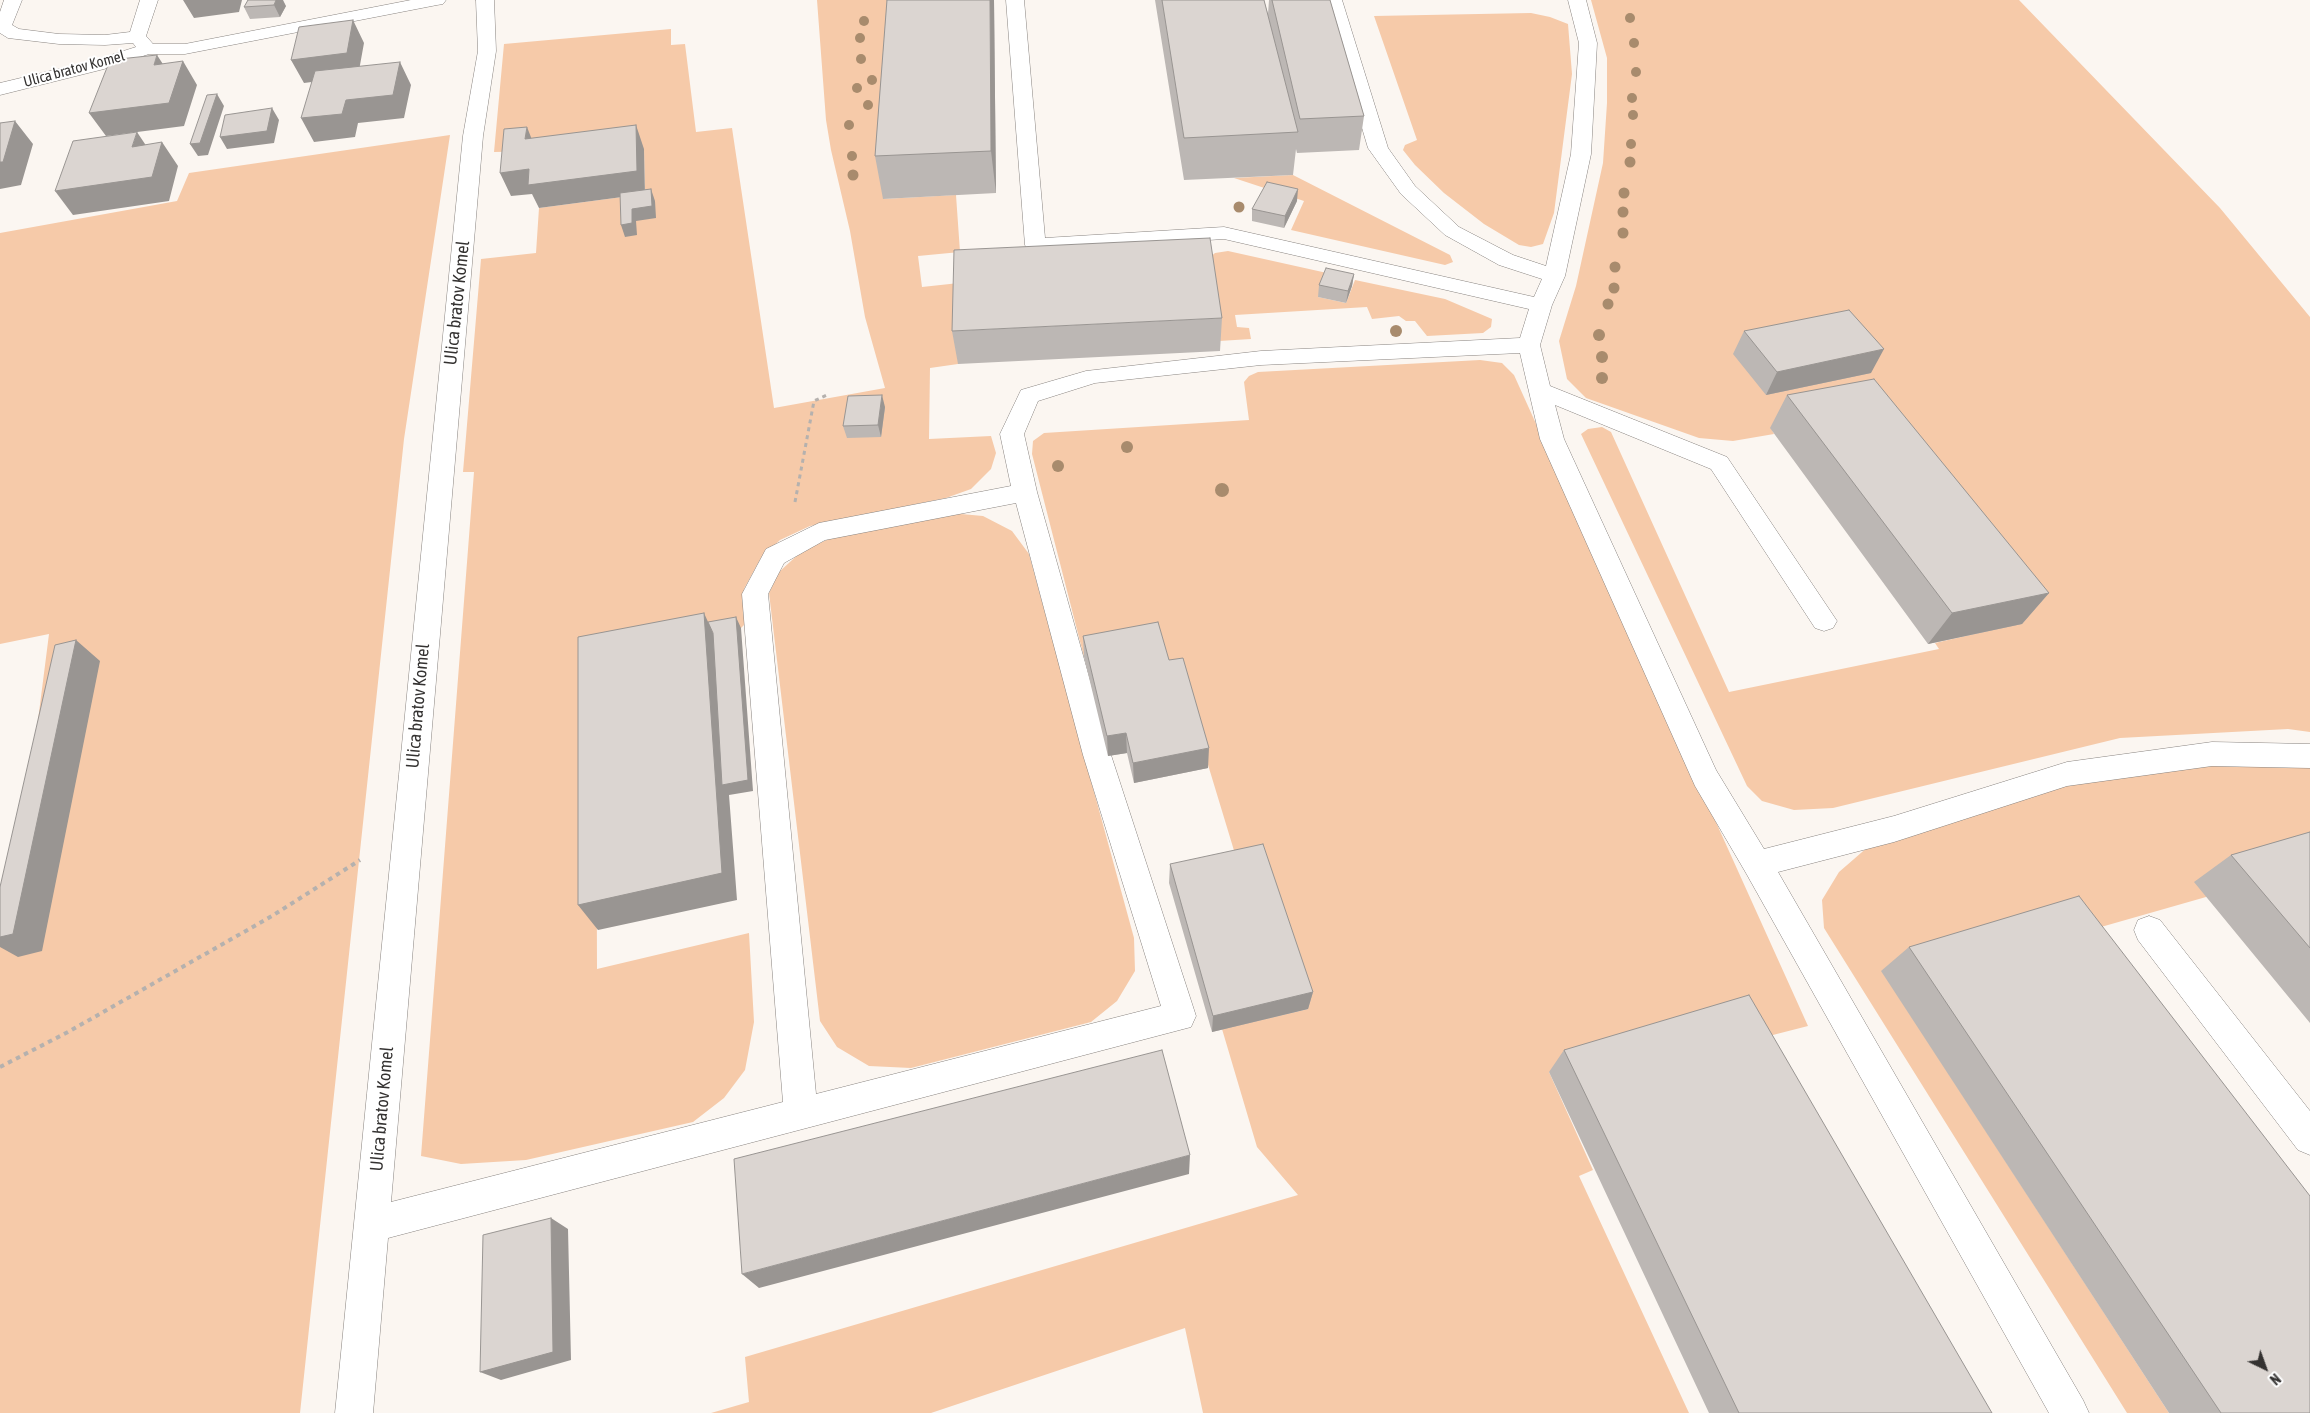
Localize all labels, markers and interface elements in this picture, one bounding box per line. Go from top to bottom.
street label: Ulica bratov Komel [21,47,127,91]
street label: Ulica bratov Komel [440,240,474,366]
street label: Ulica bratov Komel [402,643,434,769]
street label: Ulica bratov Komel [366,1046,398,1172]
north arrow [2240,1343,2290,1393]
text: N [2267,1370,2283,1388]

